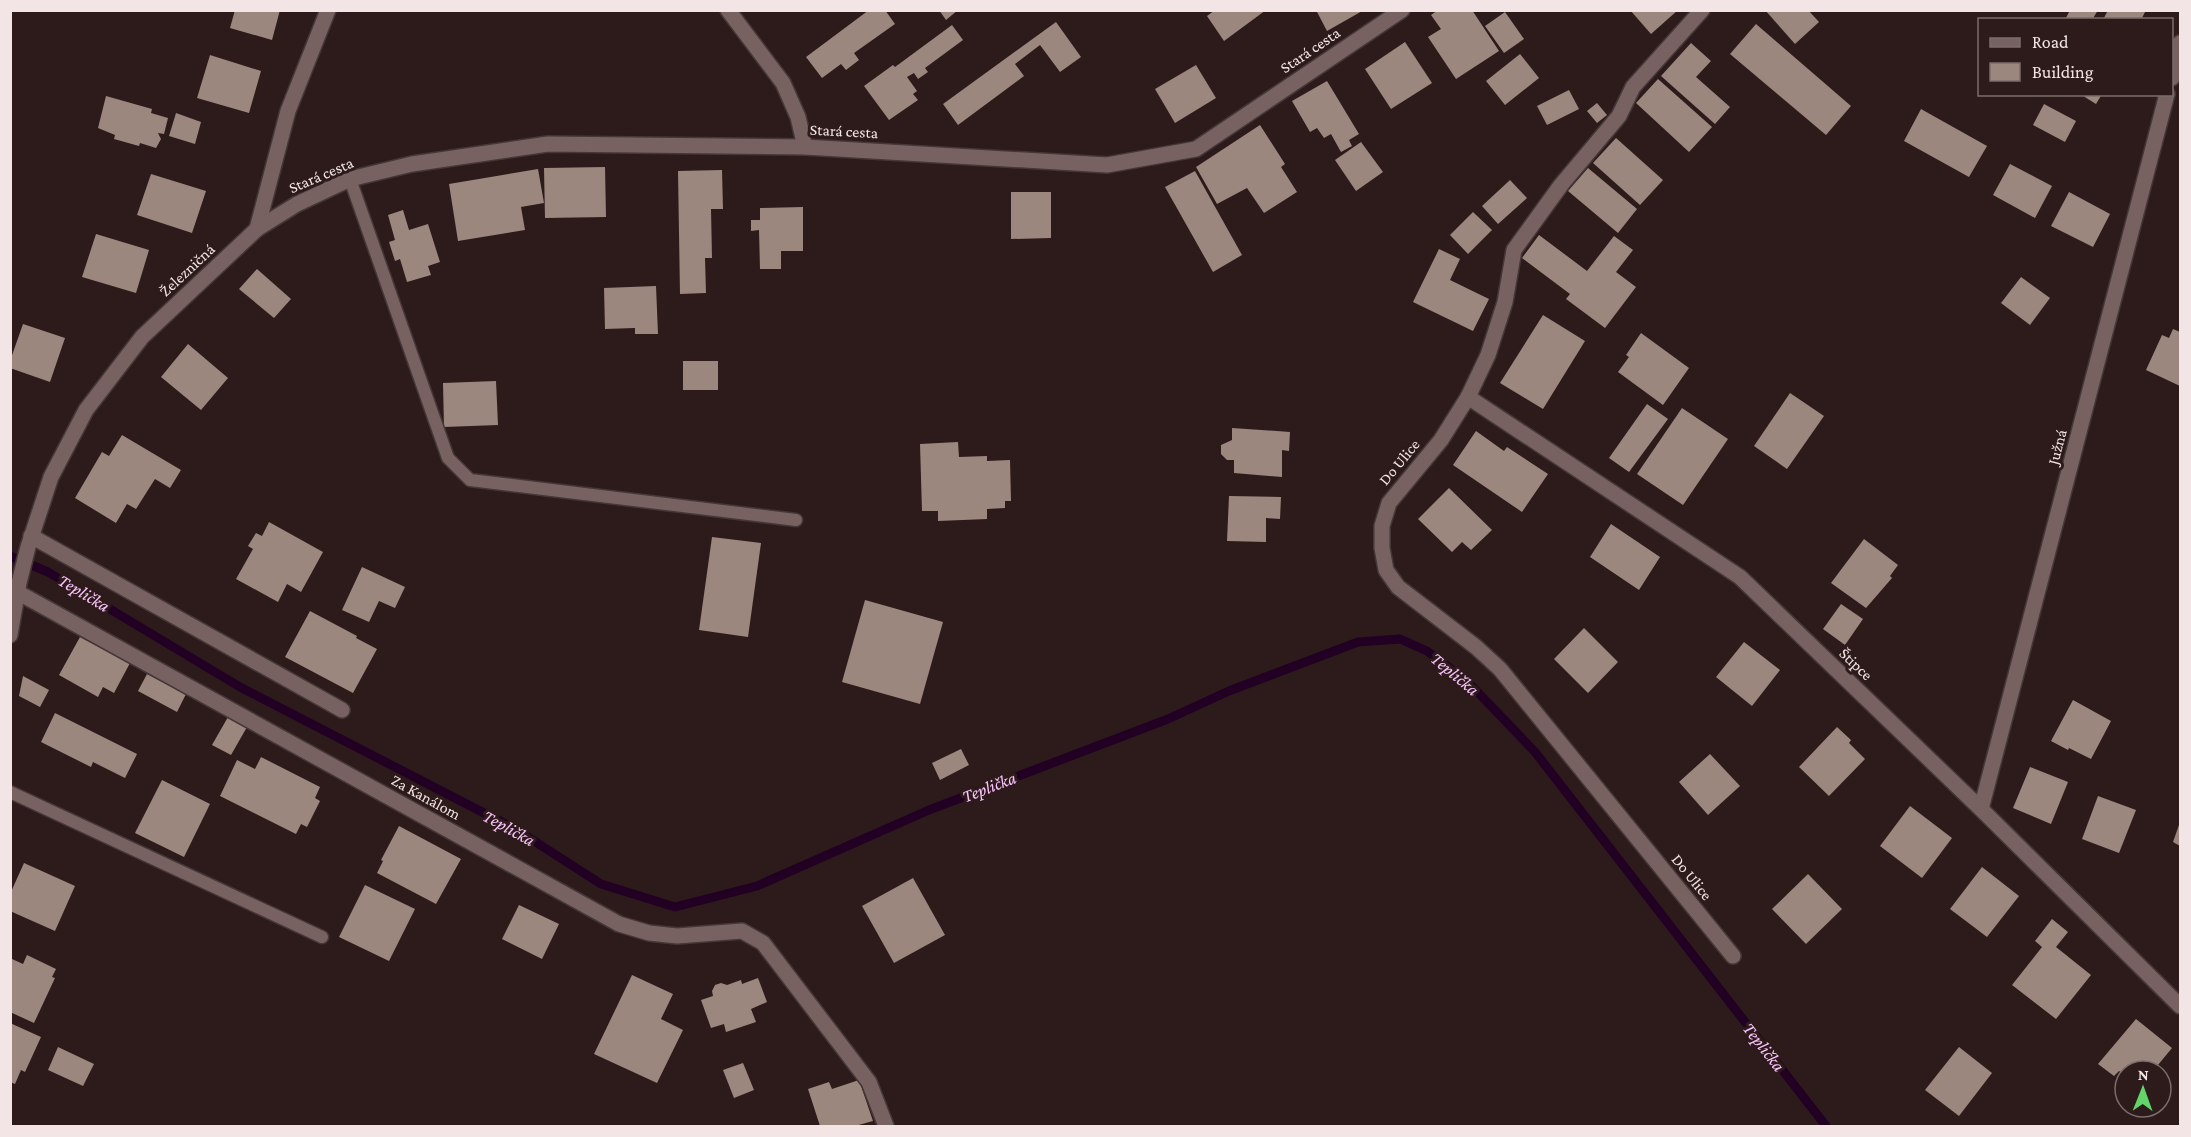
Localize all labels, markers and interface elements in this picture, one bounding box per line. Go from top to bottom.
legend [1978,18,2173,96]
street label: Stará cesta [1277,23,1344,76]
text: Road [2032,32,2069,52]
text: Building [2032,62,2094,82]
street label: Stará cesta [809,121,879,141]
street label: Stará cesta [286,154,356,196]
street label: Železničná [156,240,218,300]
street label: Južná [2044,427,2071,469]
street label: Do Ulice [1375,436,1423,488]
water label: Teplička [55,570,114,616]
street label: Štipce [1835,644,1876,684]
water label: Teplička [1427,648,1483,700]
water label: Teplička [959,767,1019,806]
street label: Za Kanálom [389,771,464,823]
water label: Teplička [480,806,539,851]
street label: Do Ulice [1668,851,1716,903]
water label: Teplička [1739,1019,1789,1076]
north arrow [2113,1059,2173,1119]
text: N [2138,1066,2149,1083]

